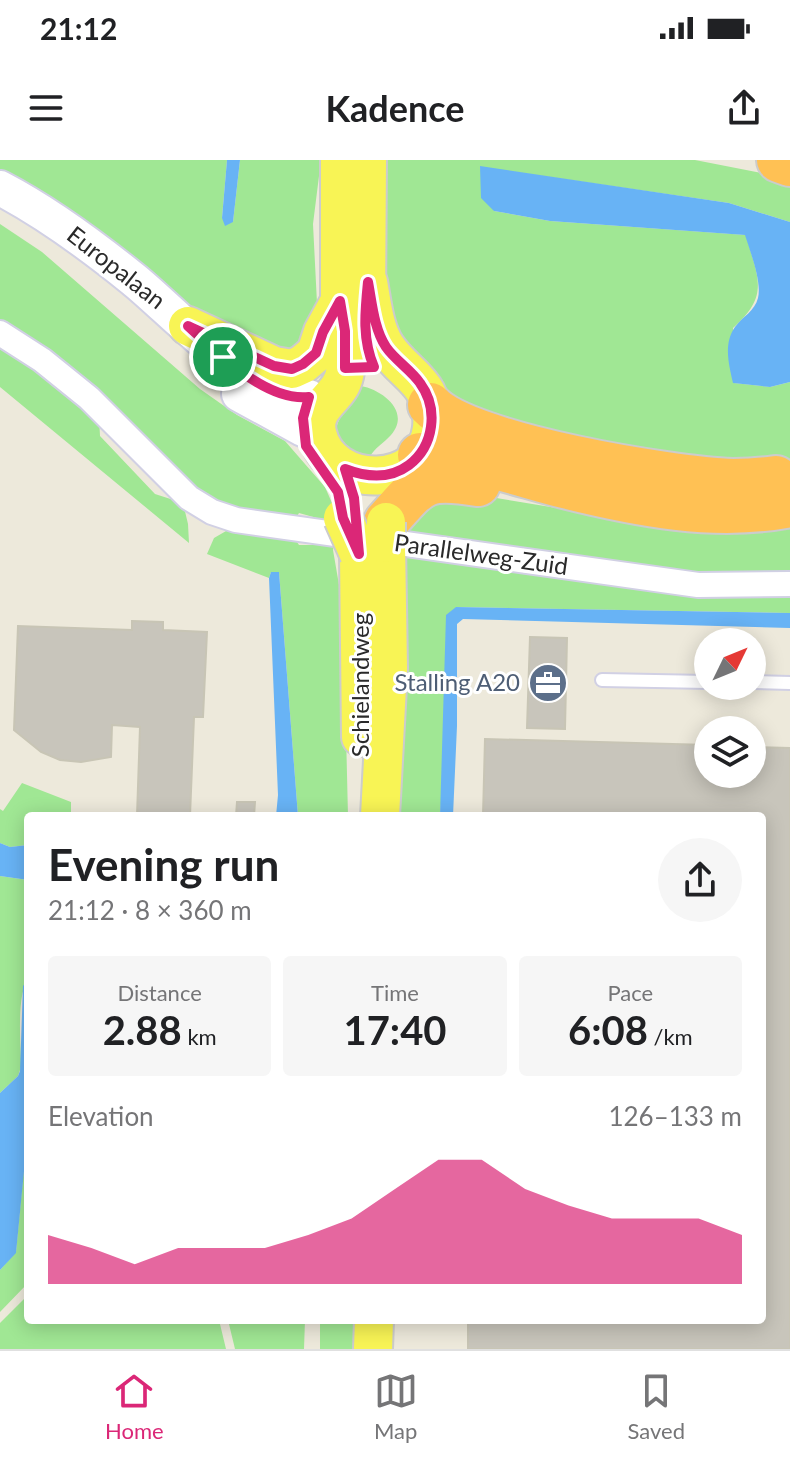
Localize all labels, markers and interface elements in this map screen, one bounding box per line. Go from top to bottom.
text: 21:12 [40,10,117,46]
icon: menu [24,86,68,130]
text: Kadence [325,86,465,130]
icon: share [722,86,766,130]
street label: Europalaan [62,219,172,314]
pin [189,323,257,391]
icon: arrive [201,335,245,379]
street label: Parallelweg-Zuid [392,527,570,580]
street label: Schielandweg [345,613,374,757]
north arrow [694,628,766,700]
map controls [694,628,766,788]
office icon: Stalling A20 [527,662,569,704]
place label: Stalling A20 [395,667,520,696]
button: layers [694,716,766,788]
text: Evening run [48,838,279,890]
button: share [658,838,742,922]
text: 21:12 · 8 × 360 m [48,894,252,926]
text: Distance [117,979,202,1006]
text: Time [371,979,419,1006]
text: Pace [607,979,653,1006]
text: 2.88 [103,1006,182,1054]
text: 17:40 [343,1006,447,1054]
text: 6:08 [568,1006,648,1054]
text: km [182,1023,217,1050]
text: /km [648,1023,693,1050]
text: Elevation [48,1100,154,1132]
text: 126–133 m [608,1100,742,1132]
tab: Home [105,1369,164,1444]
tab: Map [374,1369,418,1444]
tab: Saved [628,1369,685,1444]

